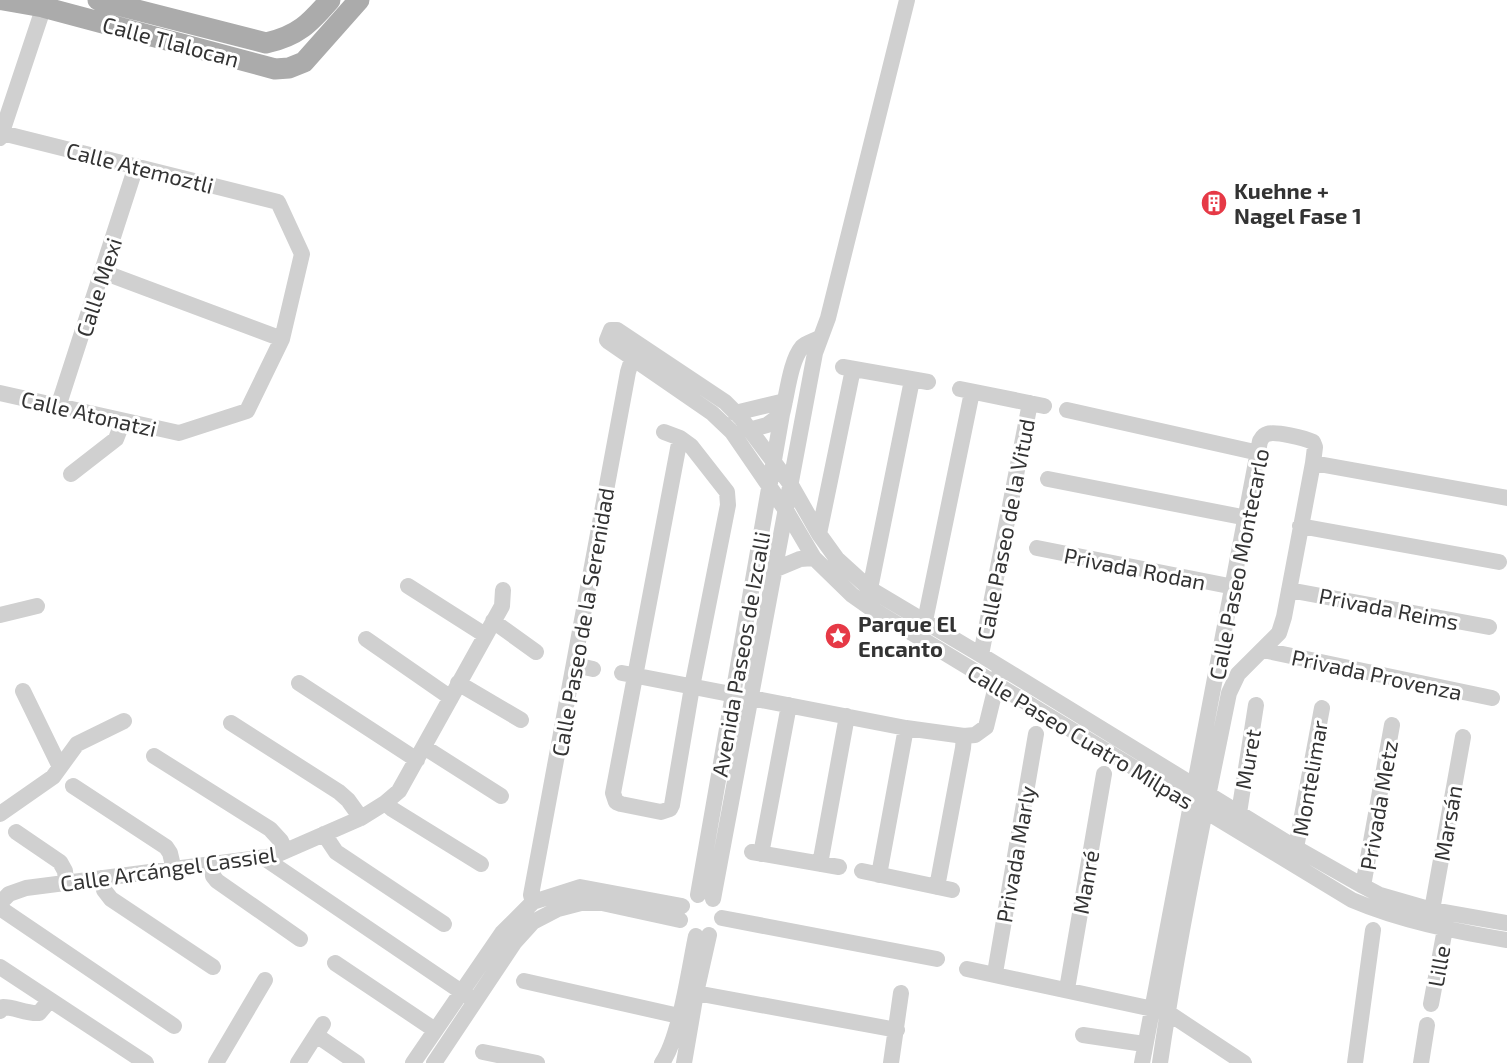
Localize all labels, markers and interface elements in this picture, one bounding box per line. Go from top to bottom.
street label: Calle Tlalocan [100,10,242,72]
street label: Calle Atemoztli [64,136,216,198]
place label: Kuehne + Nagel Fase 1 [1234,177,1362,228]
building icon: Kuehne + Nagel Fase 1 [1199,188,1229,218]
street label: Calle Mexi [70,234,126,340]
street label: Calle Atonatzi [19,385,159,441]
street label: Calle Paseo de la Vitud [971,416,1039,642]
street label: Calle Paseo Montecarlo [1203,446,1273,682]
street label: Calle Paseo de la Serenidad [546,485,618,759]
street label: Avenida Paseos de Izcalli [706,529,774,779]
street label: Privada Rodan [1062,542,1208,594]
street label: Privada Reims [1317,582,1461,634]
place label: Parque El Encanto [858,610,957,661]
place icon: Parque El Encanto [823,621,853,651]
street label: Privada Provenza [1289,643,1465,705]
street label: Calle Paseo Cuatro Milpas [963,658,1199,814]
street label: Montelimar [1286,718,1332,838]
street label: Muret [1229,727,1265,791]
street label: Privada Metz [1354,738,1402,872]
street label: Privada Marly [990,783,1040,924]
street label: Marsán [1428,783,1466,863]
street label: Calle Arcángel Cassiel [59,840,278,896]
street label: Manré [1067,848,1103,916]
street label: Lille [1422,943,1454,989]

